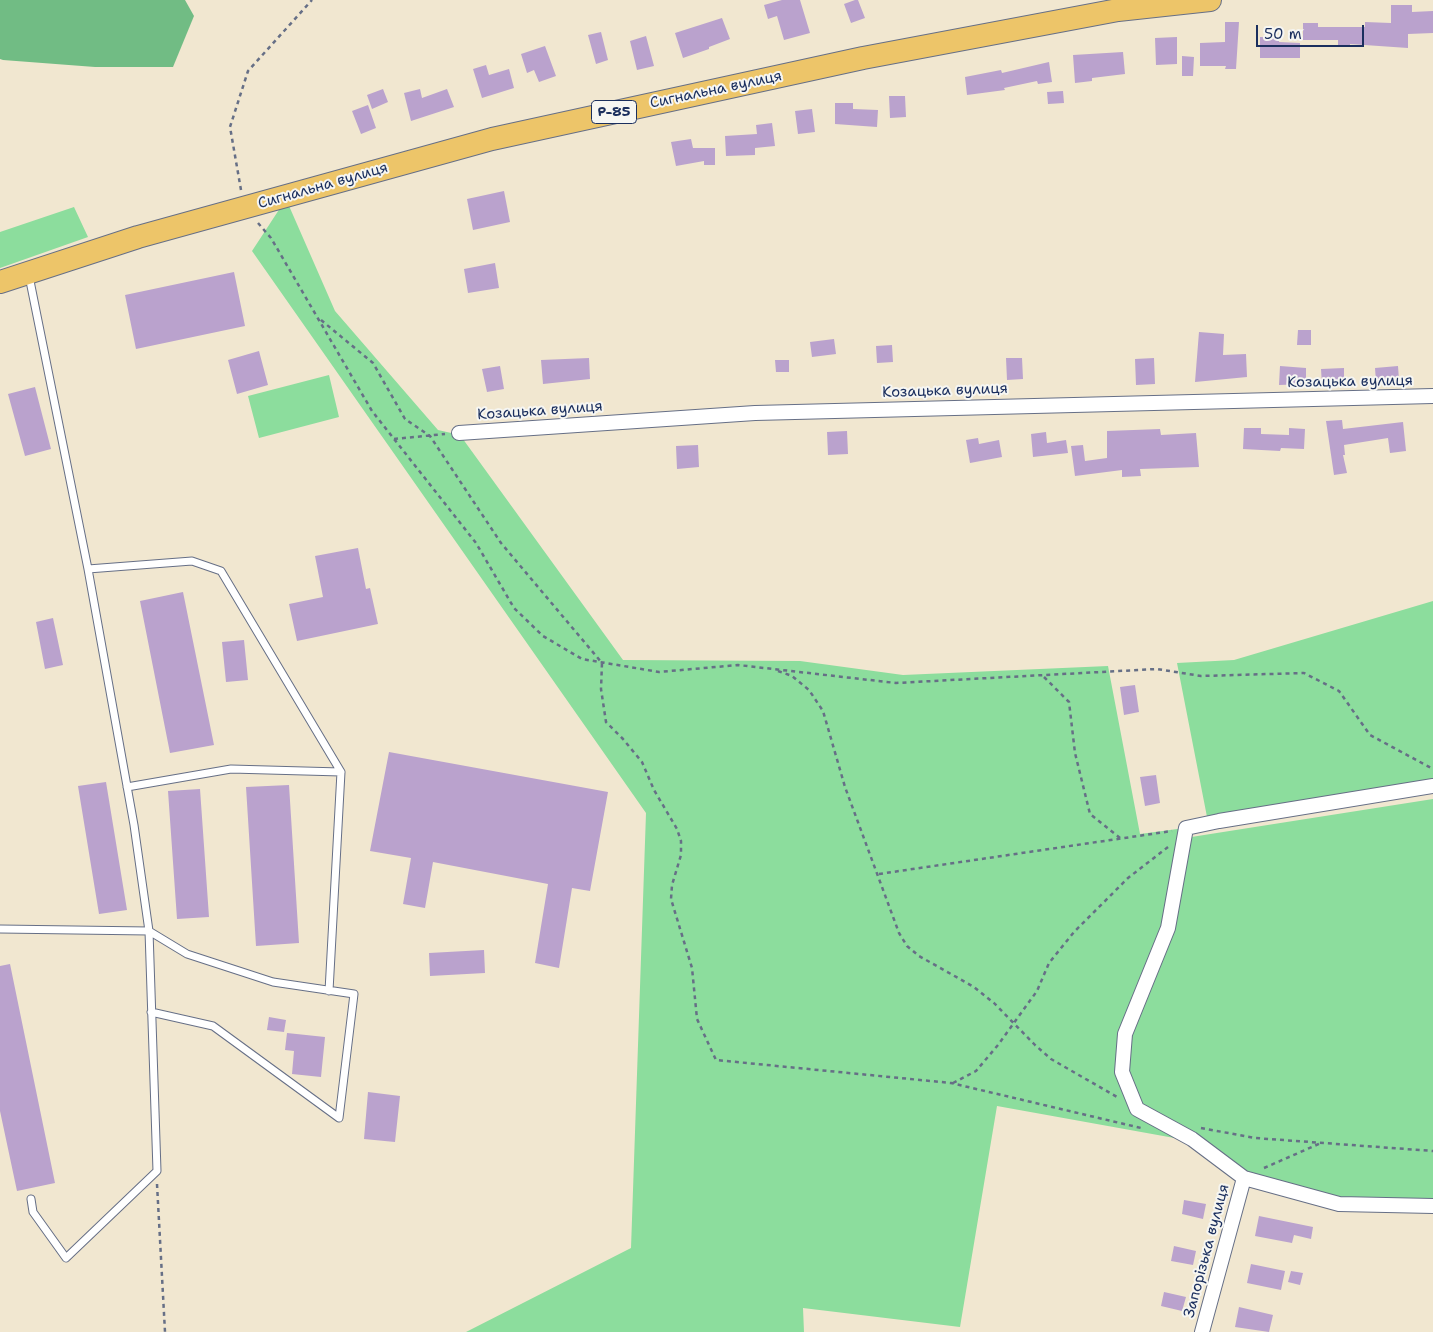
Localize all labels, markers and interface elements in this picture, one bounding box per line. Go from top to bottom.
scale bar [1258,15,1366,47]
text: 50 m [1264,24,1302,44]
street label: Сигнальна вулиця [648,67,784,113]
road number: Р-85 [592,100,636,124]
street label: Сигнальна вулиця [256,159,390,213]
street label: Козацька вулиця [1287,372,1413,392]
street label: Козацька вулиця [882,380,1008,402]
street label: Козацька вулиця [477,398,603,424]
street label: Запорізька вулиця [1180,1182,1234,1320]

